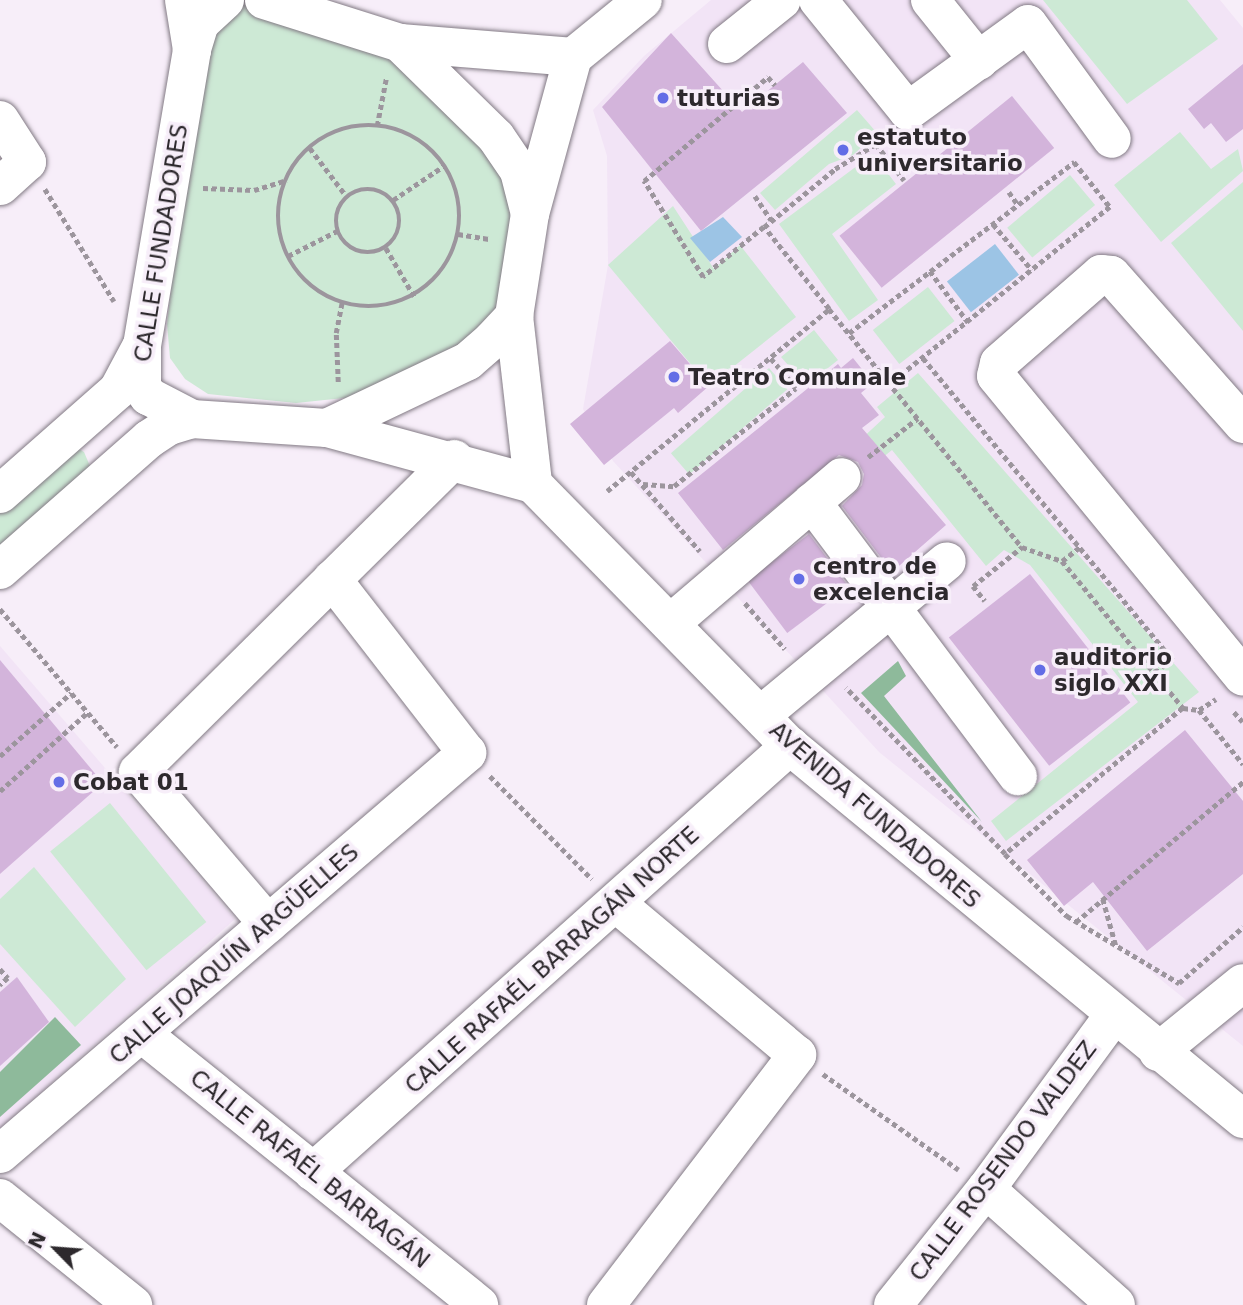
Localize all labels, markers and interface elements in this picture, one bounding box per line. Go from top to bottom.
place label: tuturias [677,84,780,112]
marker: tuturias [655,90,671,106]
street label: CALLE FUNDADORES [129,122,193,364]
place label: estatuto universitario [857,123,1023,177]
marker: estatuto universitario [835,142,851,158]
place label: Teatro Comunale [688,363,906,391]
marker: Teatro Comunale [666,369,682,385]
place label: centro de excelencia [813,552,950,606]
marker: centro de excelencia [791,571,807,587]
place label: auditorio siglo XXI [1054,643,1172,697]
marker: auditorio siglo XXI [1032,662,1048,678]
street label: AVENIDA FUNDADORES [764,716,986,914]
place label: Cobat 01 [73,768,189,796]
marker: Cobat 01 [51,774,67,790]
street label: CALLE RAFAÉL BARRAGÁN NORTE [399,821,705,1099]
street label: CALLE JOAQUÍN ARGÜELLES [104,838,364,1070]
street label: CALLE ROSENDO VALDEZ [904,1035,1102,1287]
street label: CALLE RAFAÉL BARRAGÁN [185,1064,435,1274]
north arrow [21,1214,91,1284]
text: N [24,1228,50,1252]

